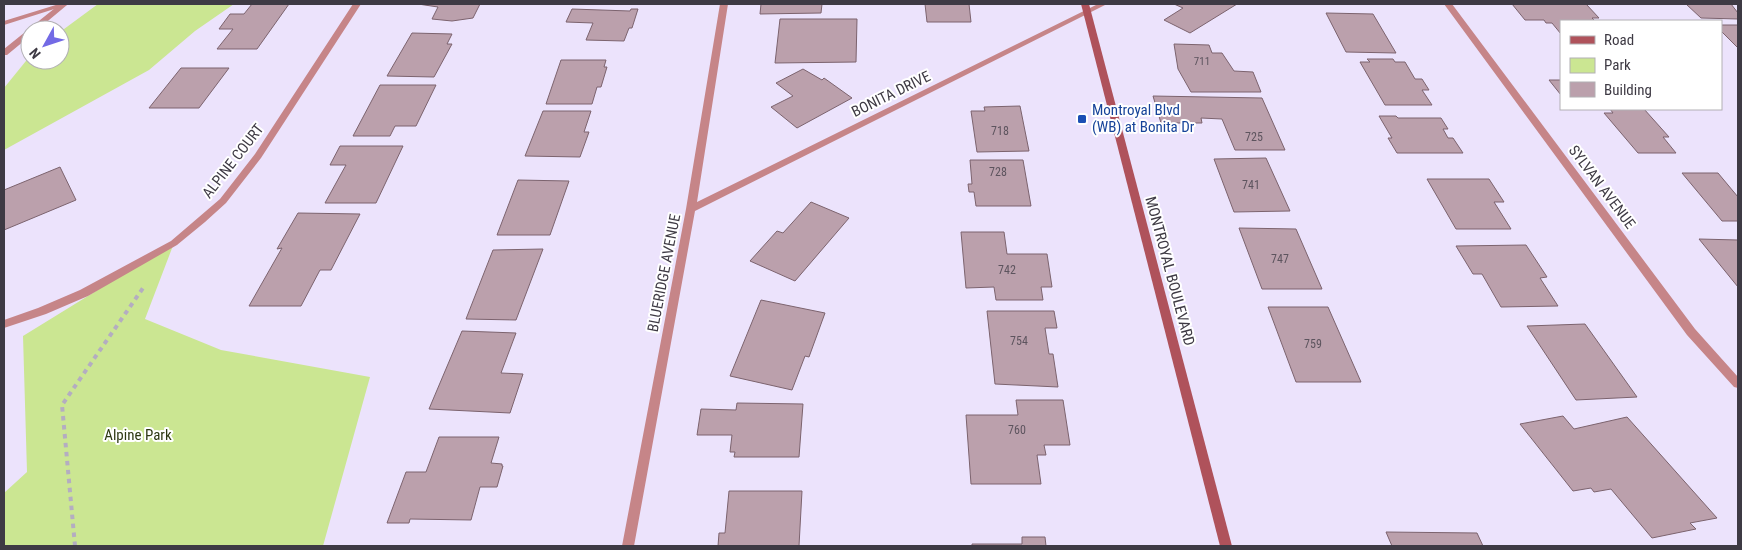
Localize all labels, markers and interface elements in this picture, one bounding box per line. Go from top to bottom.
north arrow [20,20,70,70]
legend [1560,20,1722,110]
text: Road [1604,31,1634,49]
text: N [26,45,44,62]
house number: 711 [1194,55,1210,68]
text: Park [1604,56,1631,74]
street label: BONITA DRIVE [849,67,933,121]
text: Building [1604,81,1652,99]
place label: Montroyal Blvd (WB) at Bonita Dr [1092,101,1195,136]
marker: Montroyal Blvd (WB) at Bonita Dr [1076,113,1088,125]
street label: ALPINE COURT [198,120,268,202]
house number: 718 [991,124,1009,138]
house number: 725 [1245,130,1263,144]
street label: SYLVAN AVENUE [1565,142,1639,232]
house number: 728 [989,165,1007,179]
house number: 741 [1242,178,1260,192]
street label: MONTROYAL BOULEVARD [1141,195,1199,347]
street label: BLUERIDGE AVENUE [644,212,684,334]
house number: 747 [1271,252,1289,266]
house number: 742 [998,263,1016,277]
house number: 754 [1010,334,1028,348]
house number: 759 [1304,337,1322,351]
house number: 760 [1008,423,1026,437]
park label: Alpine Park [104,426,172,444]

